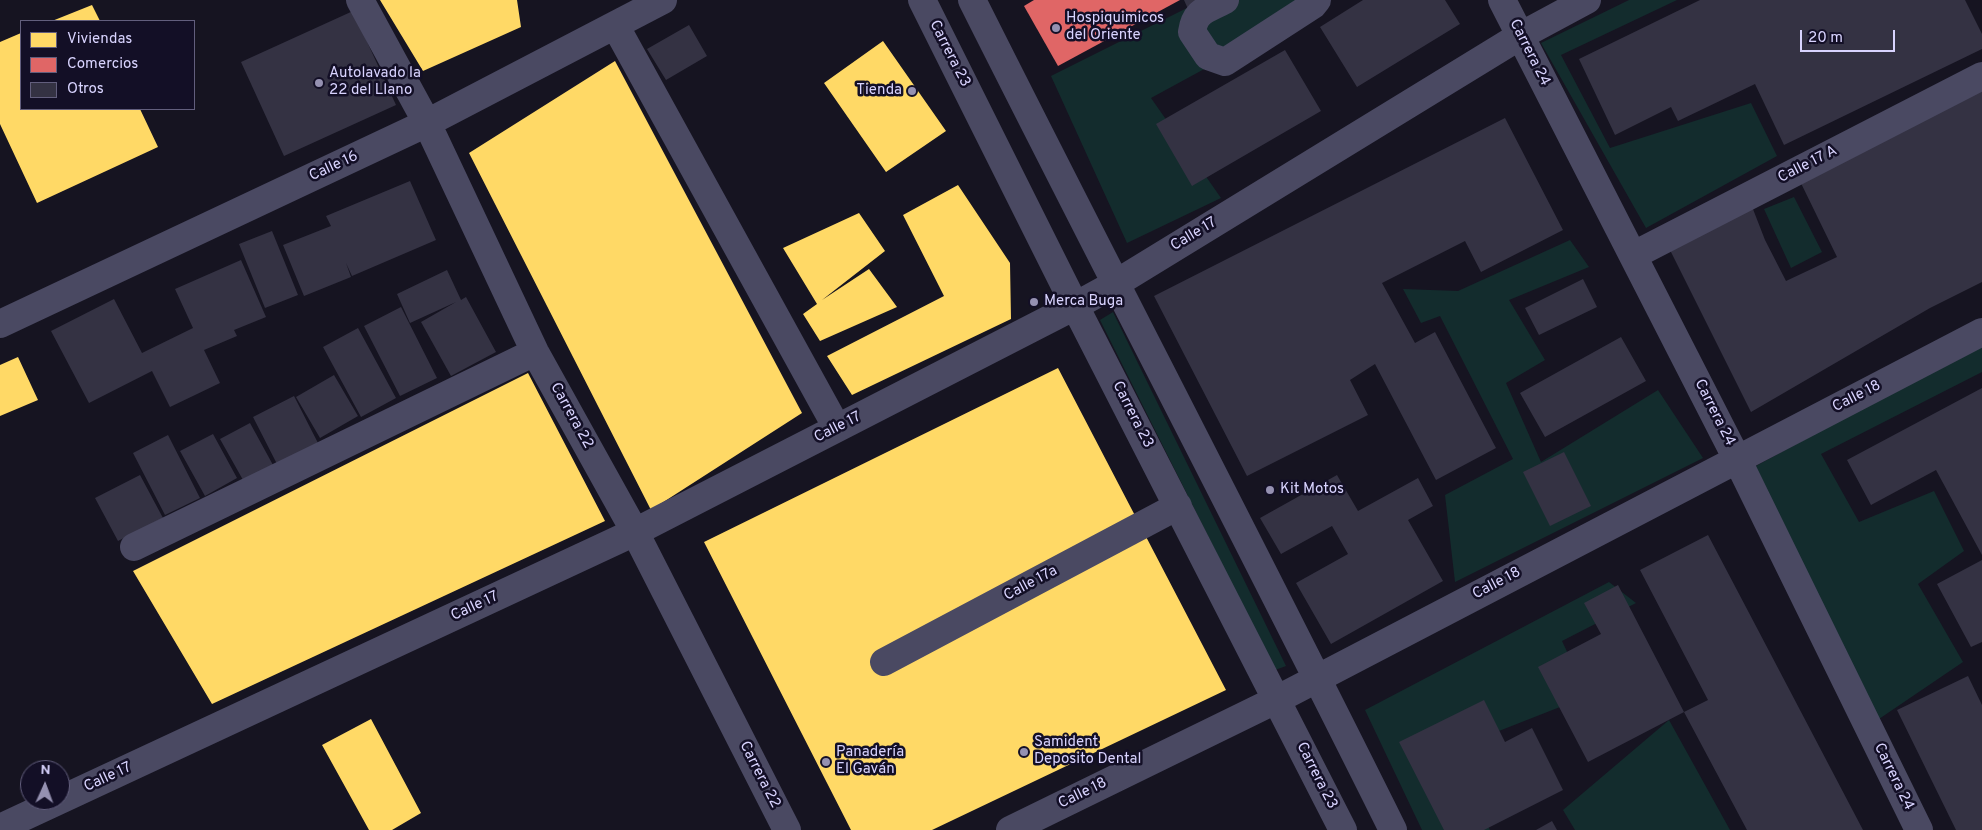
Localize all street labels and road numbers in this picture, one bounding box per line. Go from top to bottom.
street label: Carrera 24 [1505,17,1553,89]
street label: Carrera 23 [925,18,973,90]
street label: Calle 17 A [1775,142,1841,188]
street label: Calle 16 [307,148,361,186]
street label: Calle 17 [1168,214,1220,256]
street label: Carrera 24 [1690,377,1738,449]
street label: Calle 18 [1830,377,1884,417]
street label: Carrera 23 [1108,379,1156,451]
street label: Carrera 22 [546,380,596,452]
street label: Calle 17 [811,409,865,447]
street label: Calle 17a [1001,562,1061,606]
street label: Calle 18 [1470,564,1524,604]
street label: Calle 17 [448,588,502,626]
street label: Carrera 22 [735,739,783,811]
street label: Carrera 23 [1292,740,1340,812]
street label: Carrera 24 [1869,740,1917,814]
street label: Calle 17 [81,759,135,797]
street label: Calle 18 [1056,775,1110,813]

